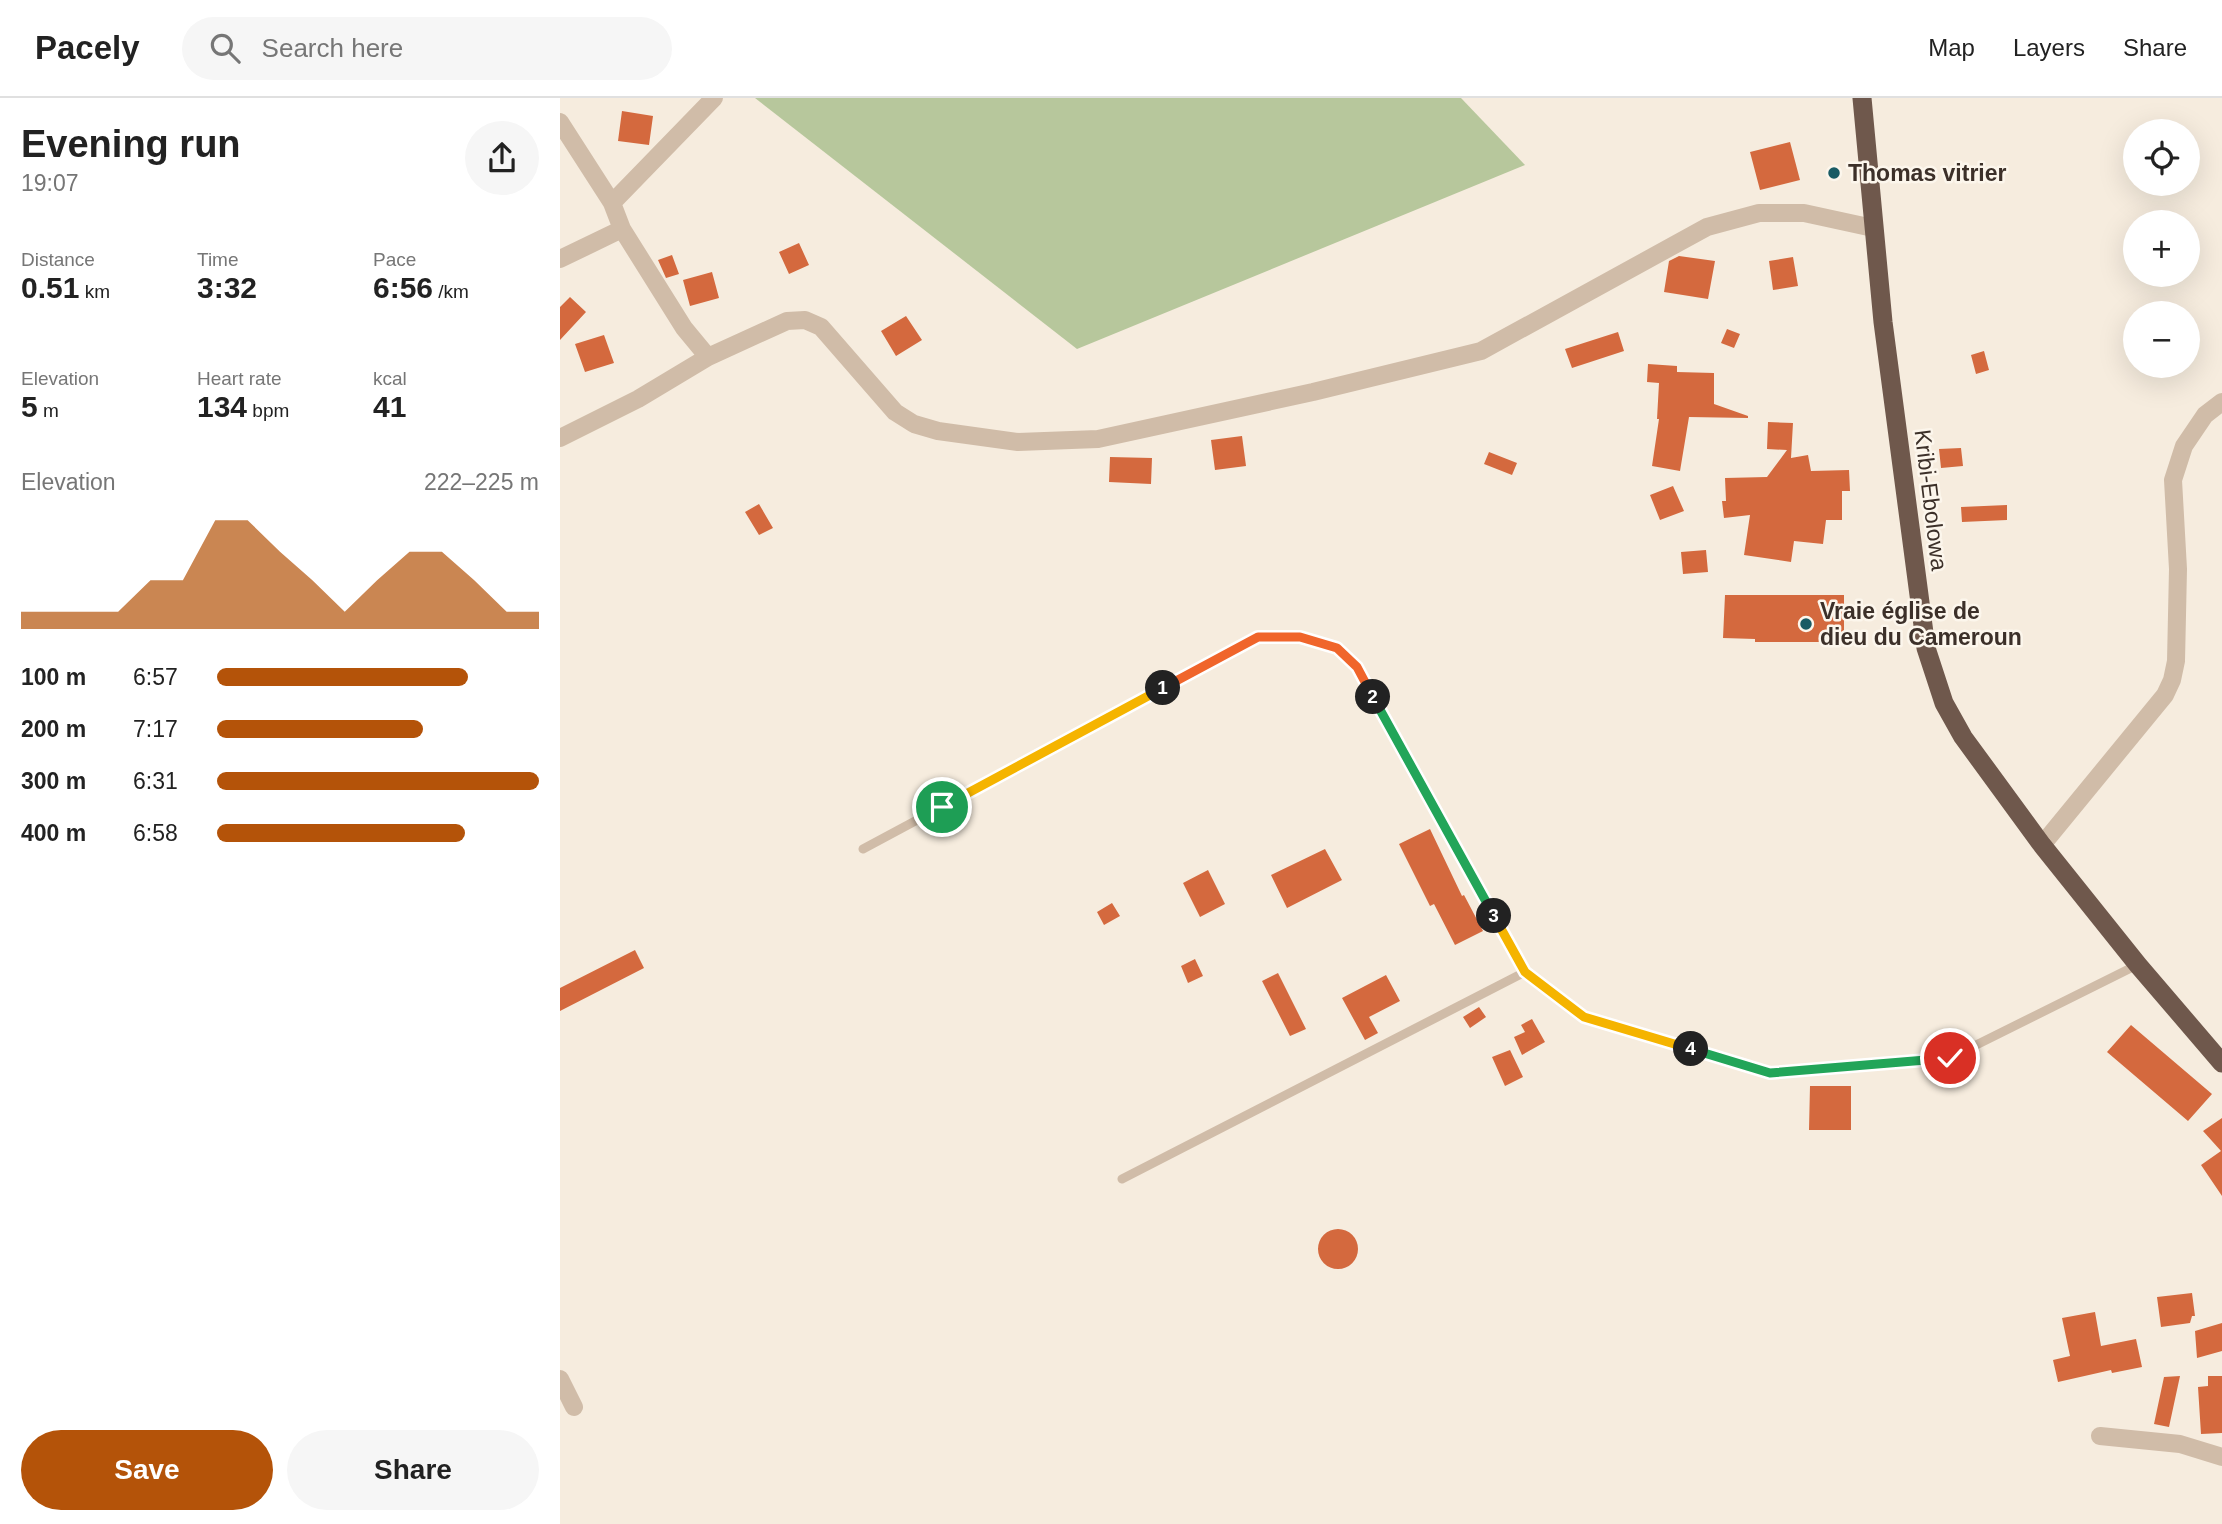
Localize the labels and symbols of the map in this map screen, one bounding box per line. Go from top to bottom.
place label: Thomas vitrier [1848,160,2007,186]
marker: Thomas vitrier [1826,165,1842,181]
street label: Kribi-Ebolowa [1909,428,1953,572]
place label: Vraie église de dieu du Cameroun [1820,598,2022,650]
marker: Vraie église de dieu du Cameroun [1798,616,1814,632]
pin: 1 [1146,670,1180,706]
pin: 2 [1356,680,1390,714]
pin [912,777,972,837]
pin: 3 [1476,898,1511,934]
pin [1920,1028,1980,1088]
pin: 4 [1674,1032,1708,1066]

